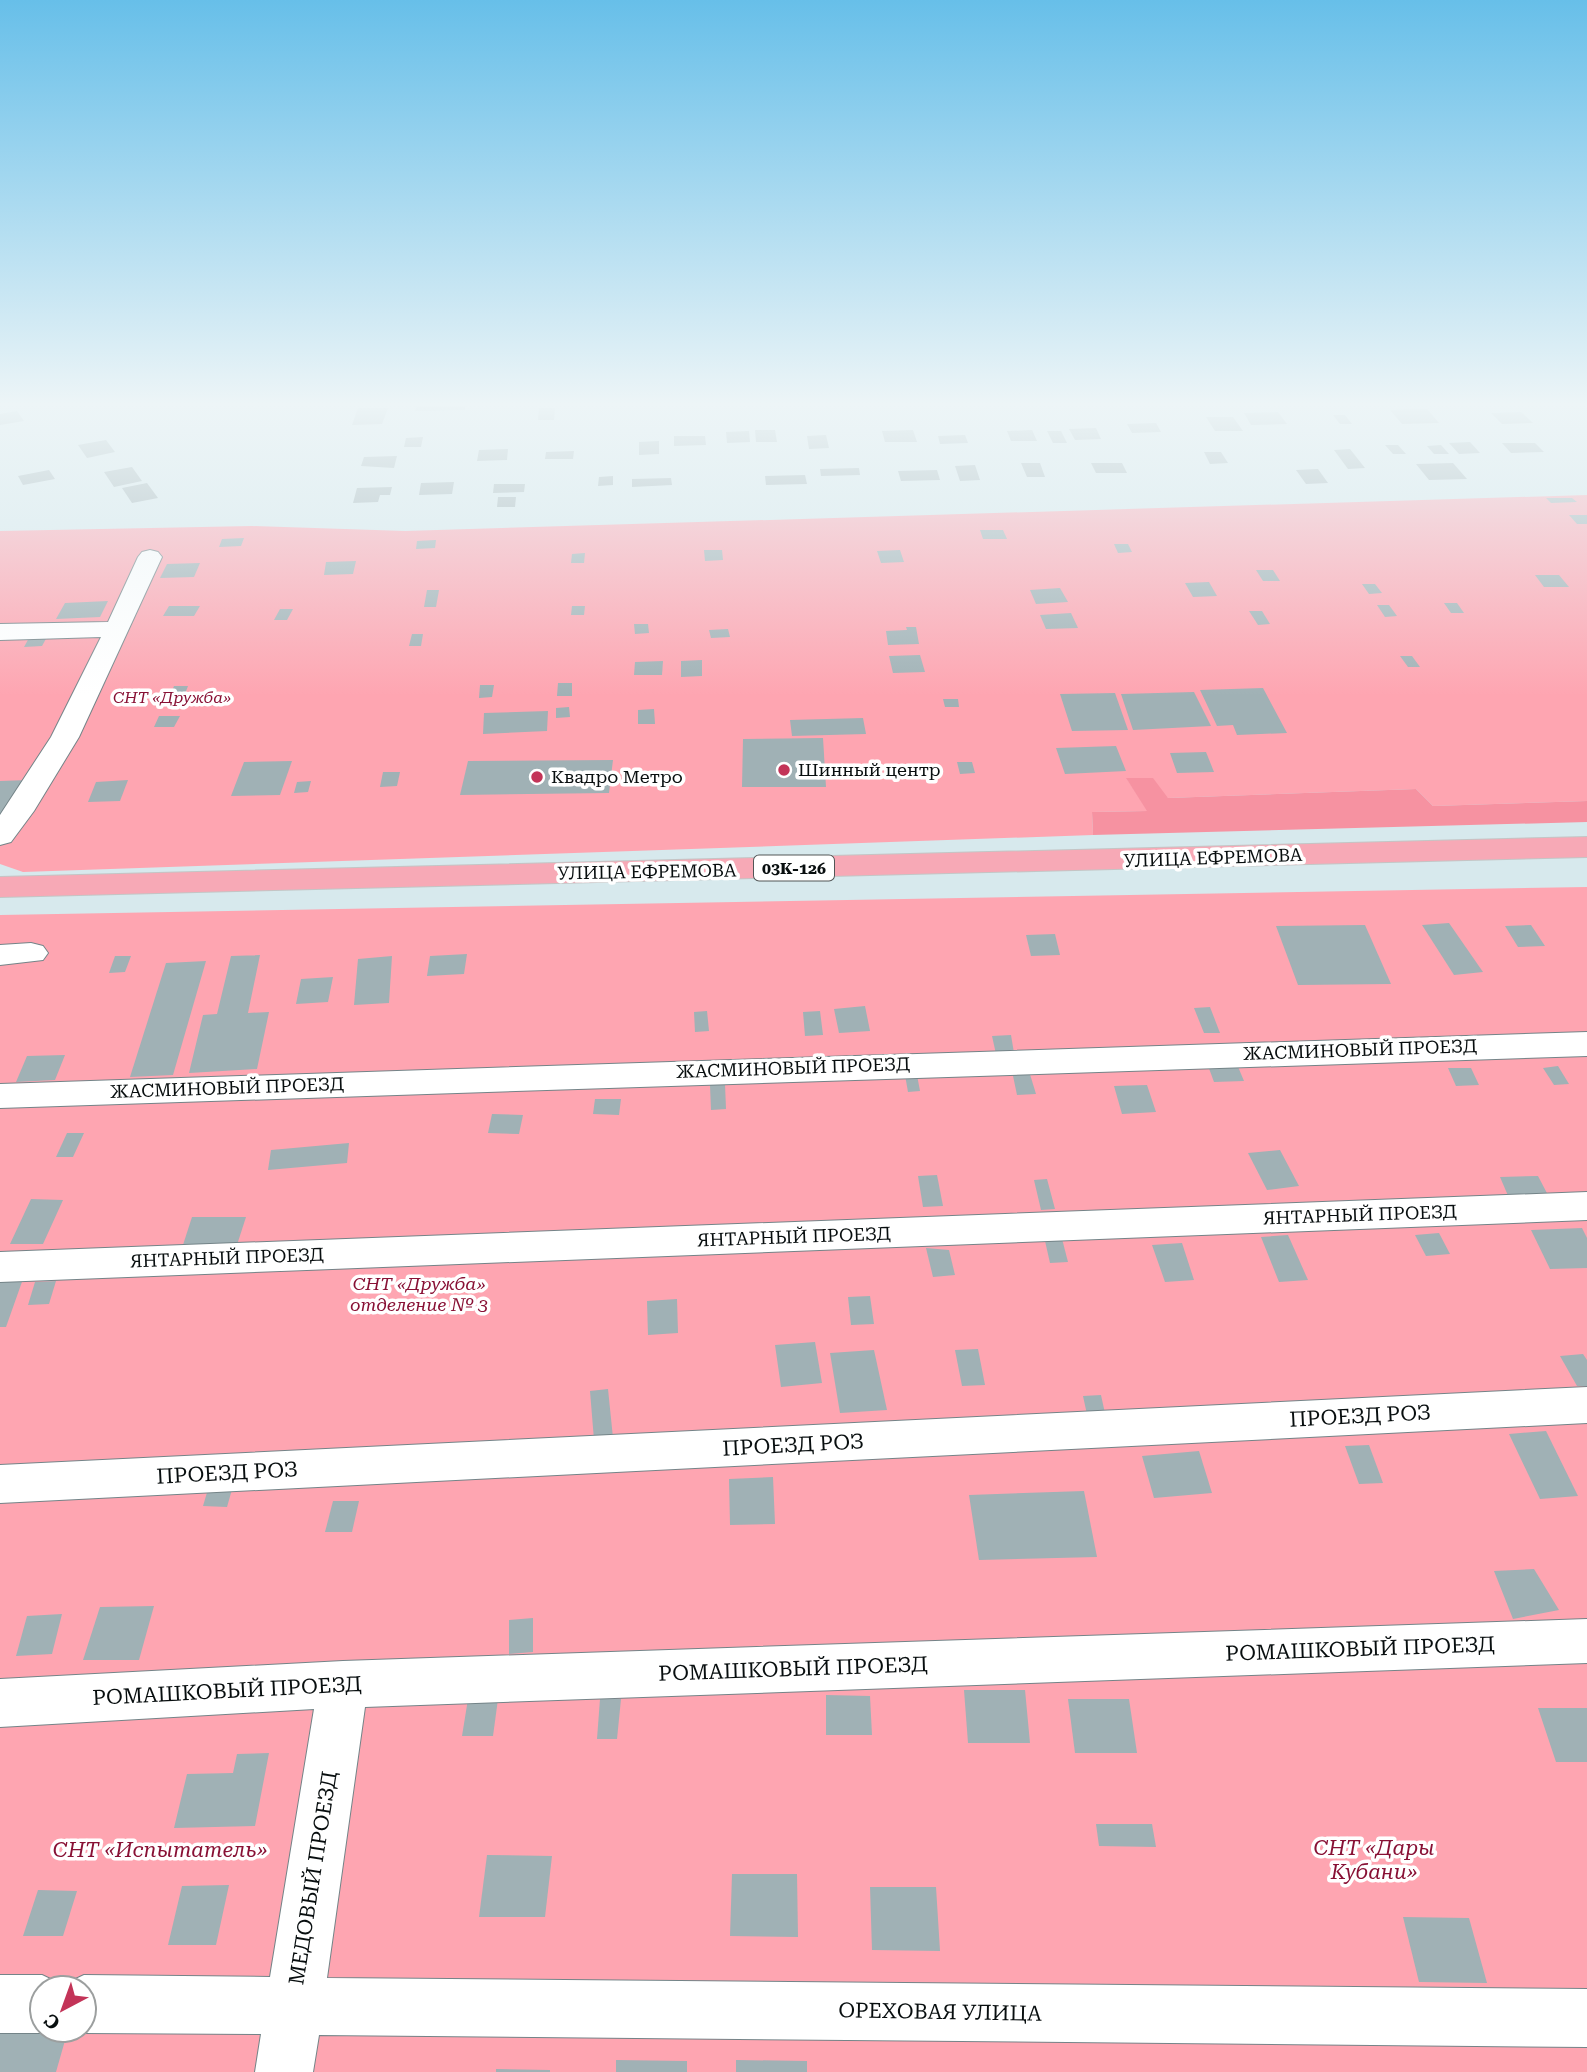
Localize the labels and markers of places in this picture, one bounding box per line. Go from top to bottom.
place label: Шинный центр [798,759,941,780]
marker: Шинный центр [776,762,792,778]
place label: Квадро Метро [551,766,683,787]
marker: Квадро Метро [529,769,545,785]

